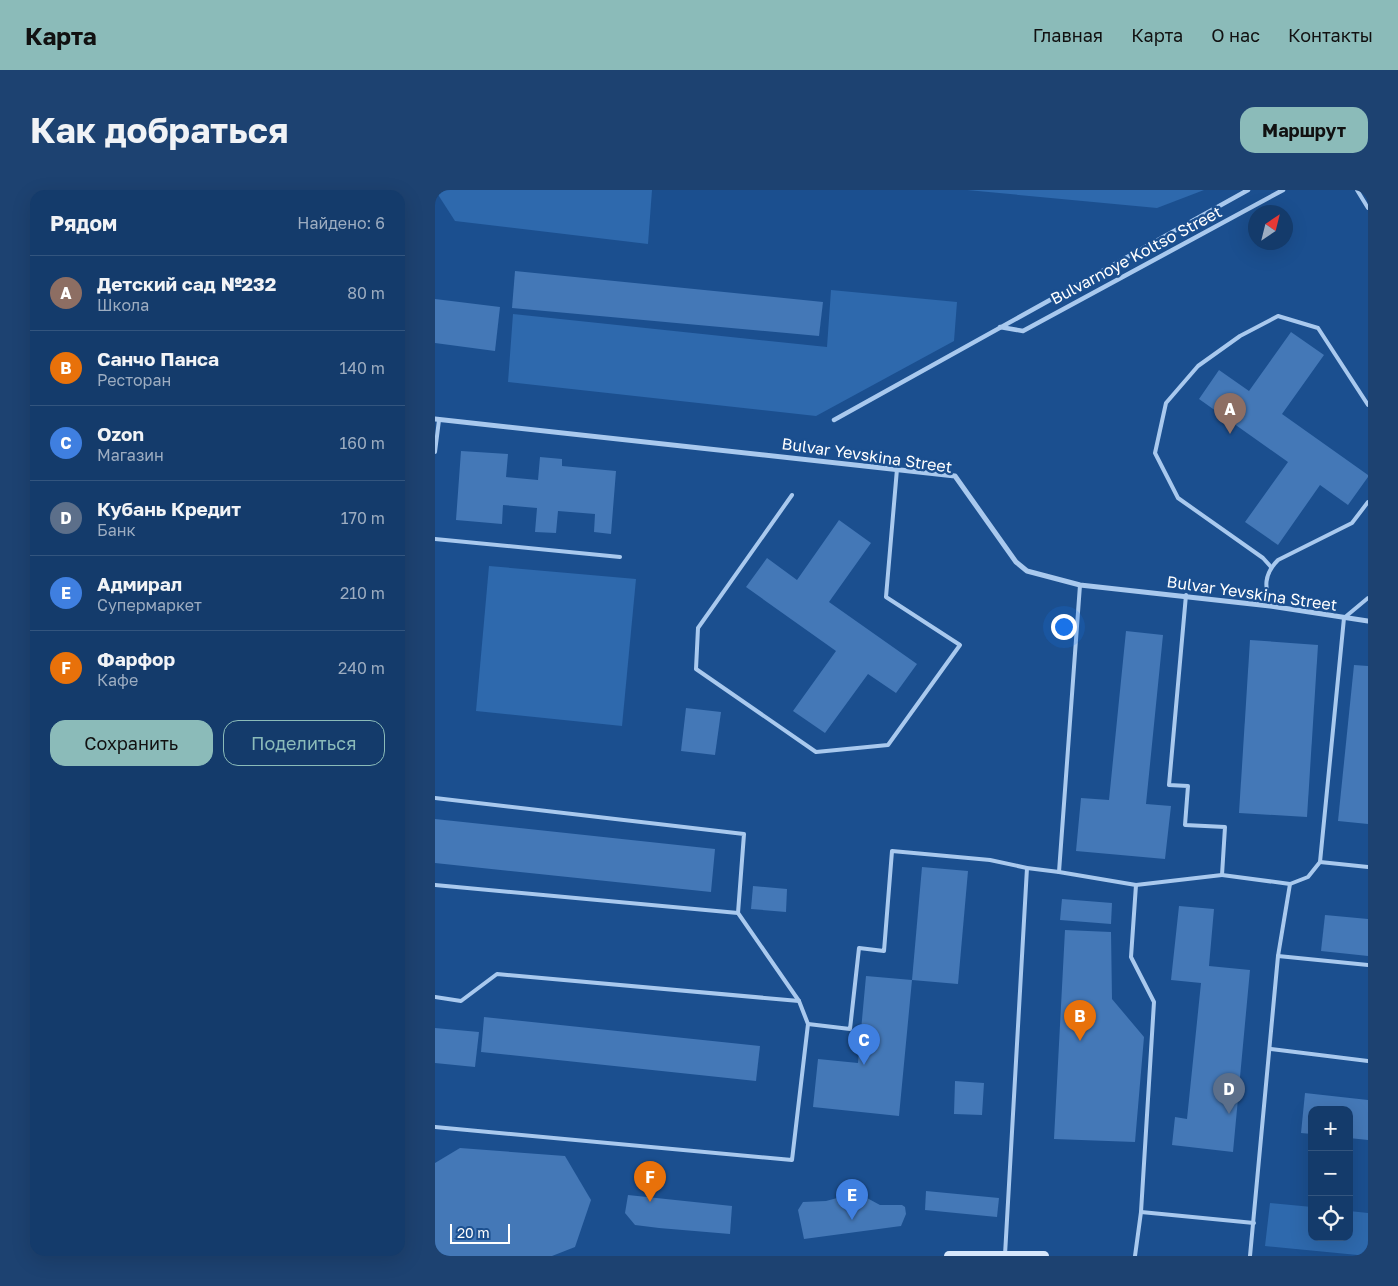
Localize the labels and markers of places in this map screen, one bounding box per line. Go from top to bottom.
pin: A [1214,393,1246,434]
pin: B [1064,1000,1096,1041]
pin: C [848,1024,880,1065]
pin: D [1213,1073,1245,1114]
pin: F [634,1161,666,1202]
pin: E [836,1179,868,1220]

